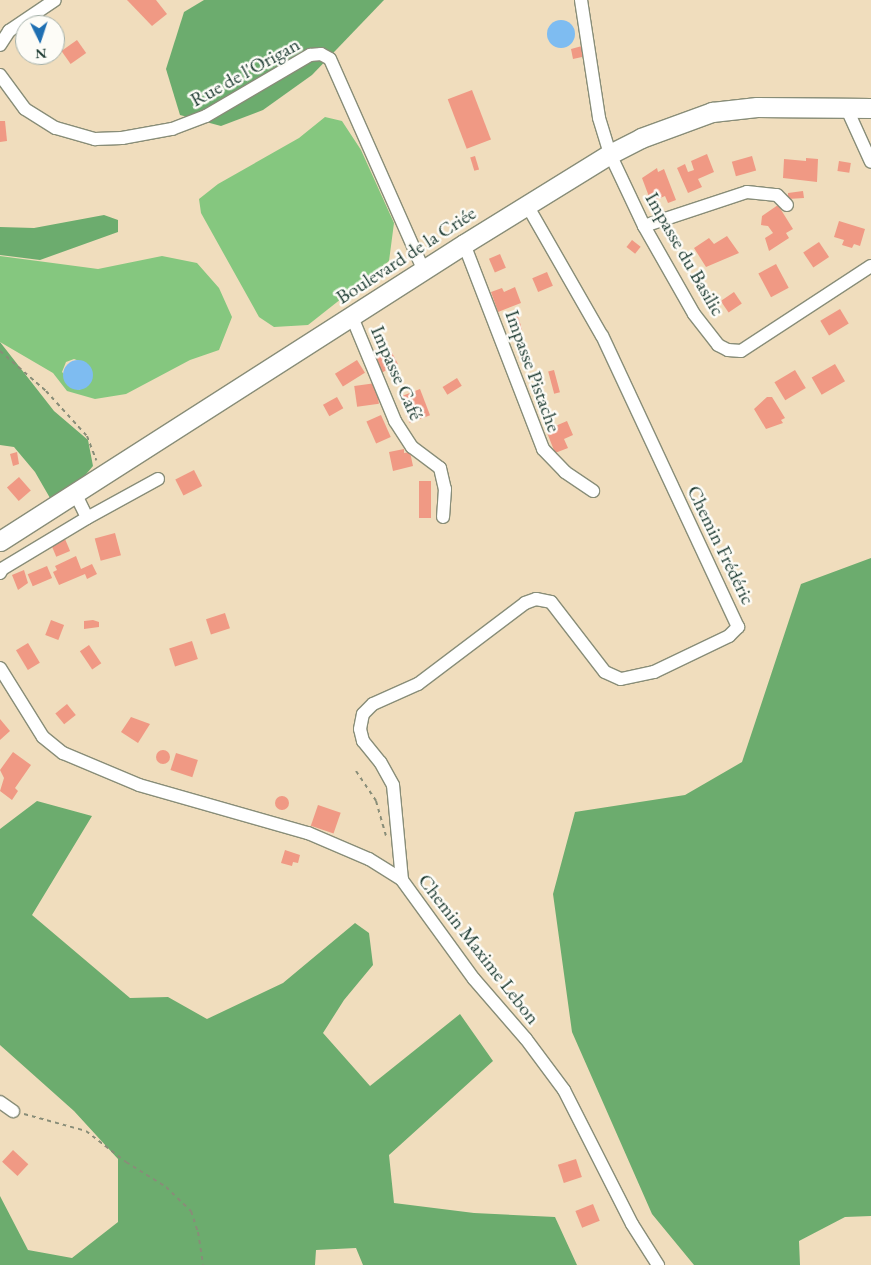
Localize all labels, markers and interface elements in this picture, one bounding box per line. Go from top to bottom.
north arrow [15,15,65,65]
street label: Rue de l'Origan [186,32,304,112]
text: N [35,45,47,63]
street label: Impasse du Basilic [640,188,730,320]
street label: Boulevard de la Criée [332,201,480,309]
street label: Impasse Pistache [500,307,566,435]
street label: Impasse Café [366,322,428,424]
street label: Chemin Frédéric [682,482,760,608]
street label: Chemin Maxime Lebon [413,869,545,1029]

